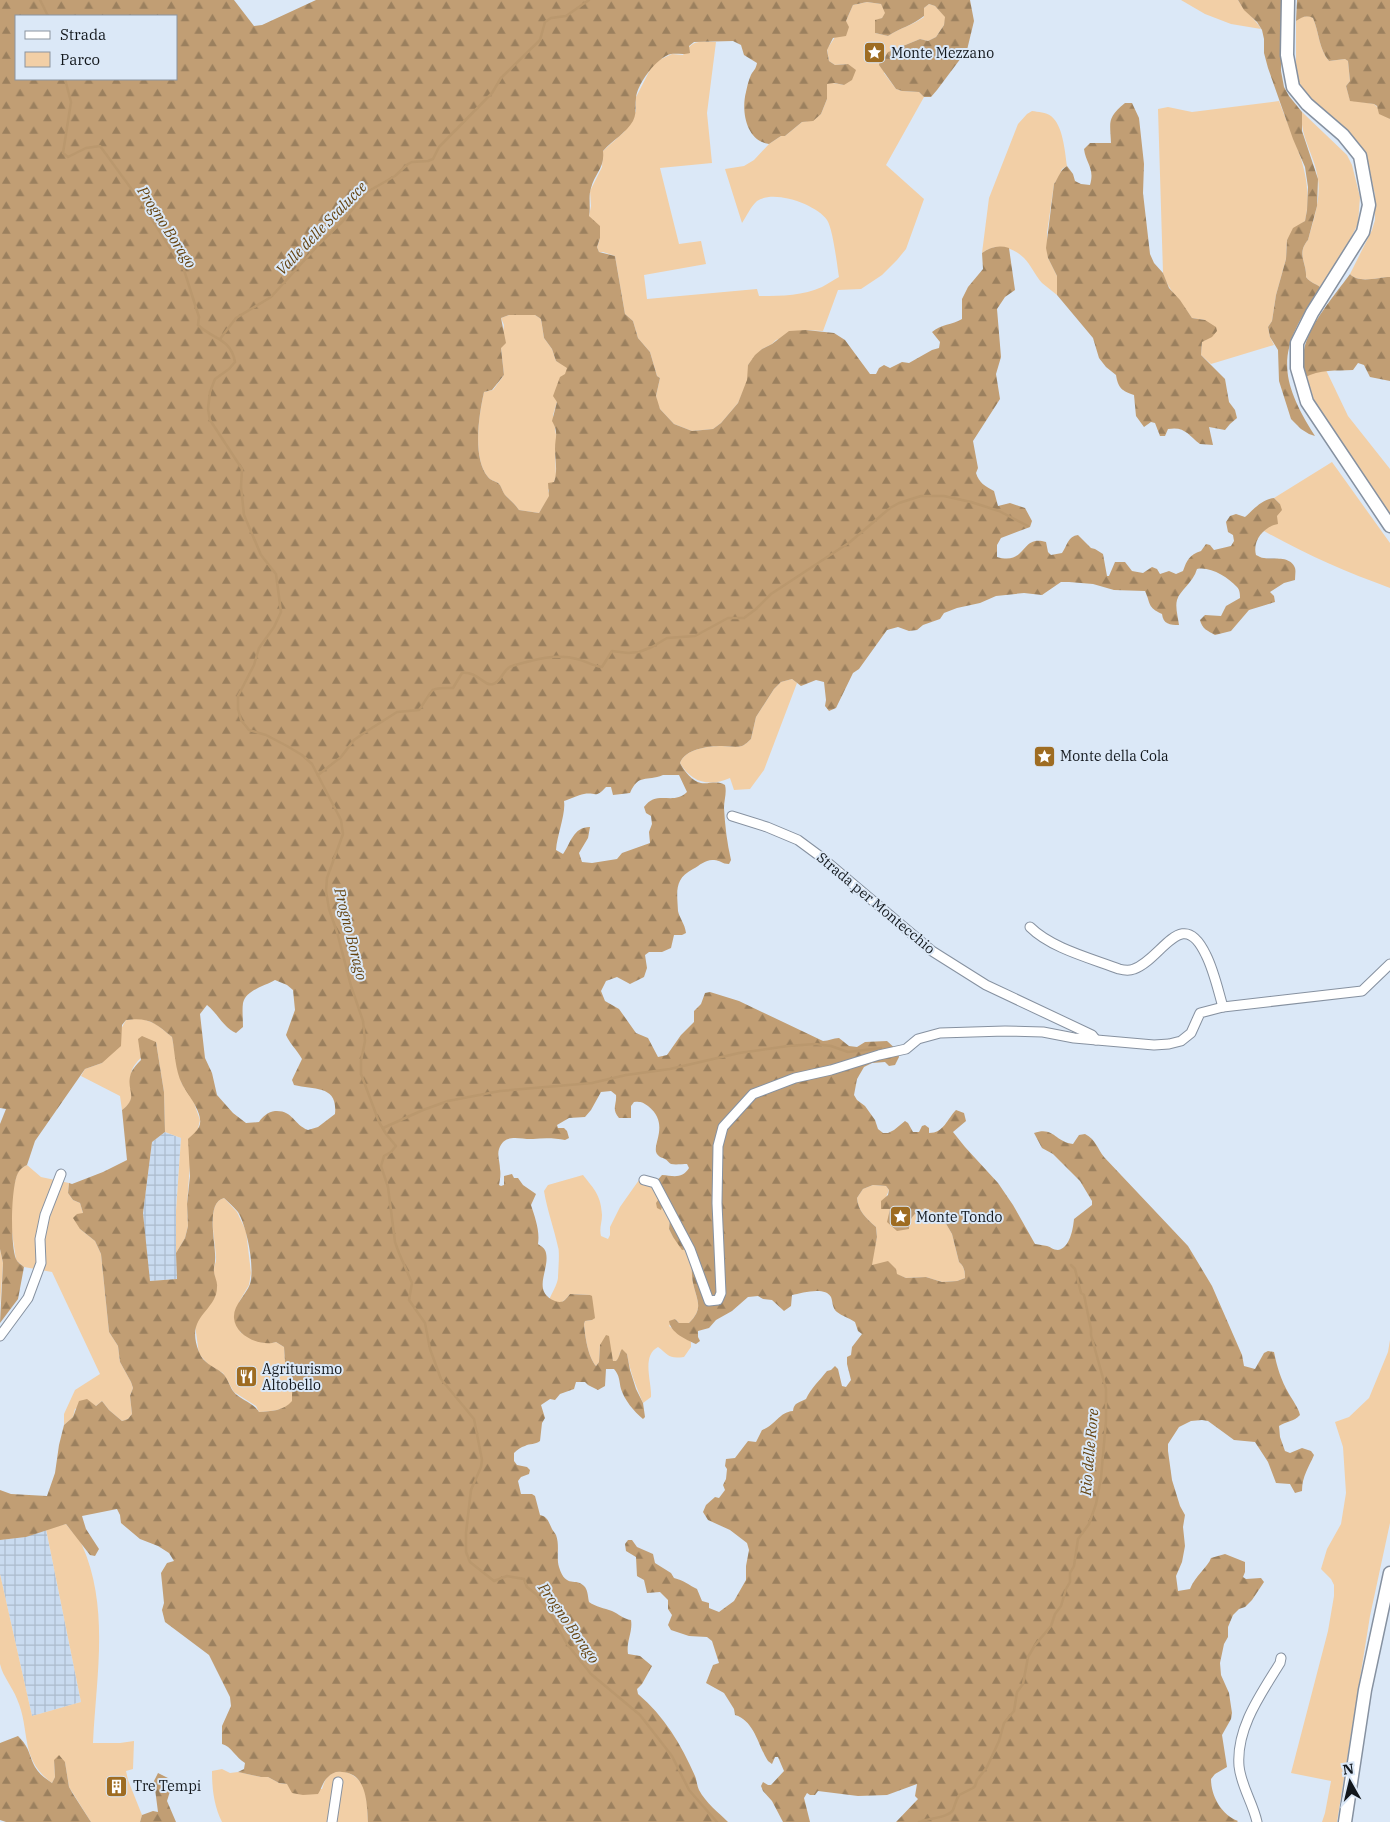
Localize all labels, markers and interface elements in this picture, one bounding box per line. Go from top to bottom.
legend [15,15,178,80]
text: Strada [60,25,106,44]
place icon: Monte Mezzano [863,41,887,65]
place label: Monte Mezzano [891,44,994,62]
text: Parco [60,50,100,69]
water label: Valle delle Scalucce [272,177,371,279]
water label: Progno Borago [133,181,201,272]
place icon: Monte della Cola [1032,744,1056,768]
place label: Monte della Cola [1060,747,1169,765]
street label: Strada per Montecchio [813,848,939,958]
water label: Progno Borago [330,885,372,982]
place icon: Monte Tondo [888,1205,912,1229]
place label: Monte Tondo [916,1208,1003,1226]
place label: Agriturismo Altobello [262,1360,342,1394]
restaurant icon: Agriturismo Altobello [234,1365,258,1389]
water label: Rio delle Rore [1076,1407,1102,1497]
water label: Progno Borago [534,1578,604,1667]
north arrow [1325,1757,1375,1807]
text: N [1341,1759,1355,1779]
building icon: Tre Tempi [105,1774,129,1798]
place label: Tre Tempi [133,1777,201,1795]

